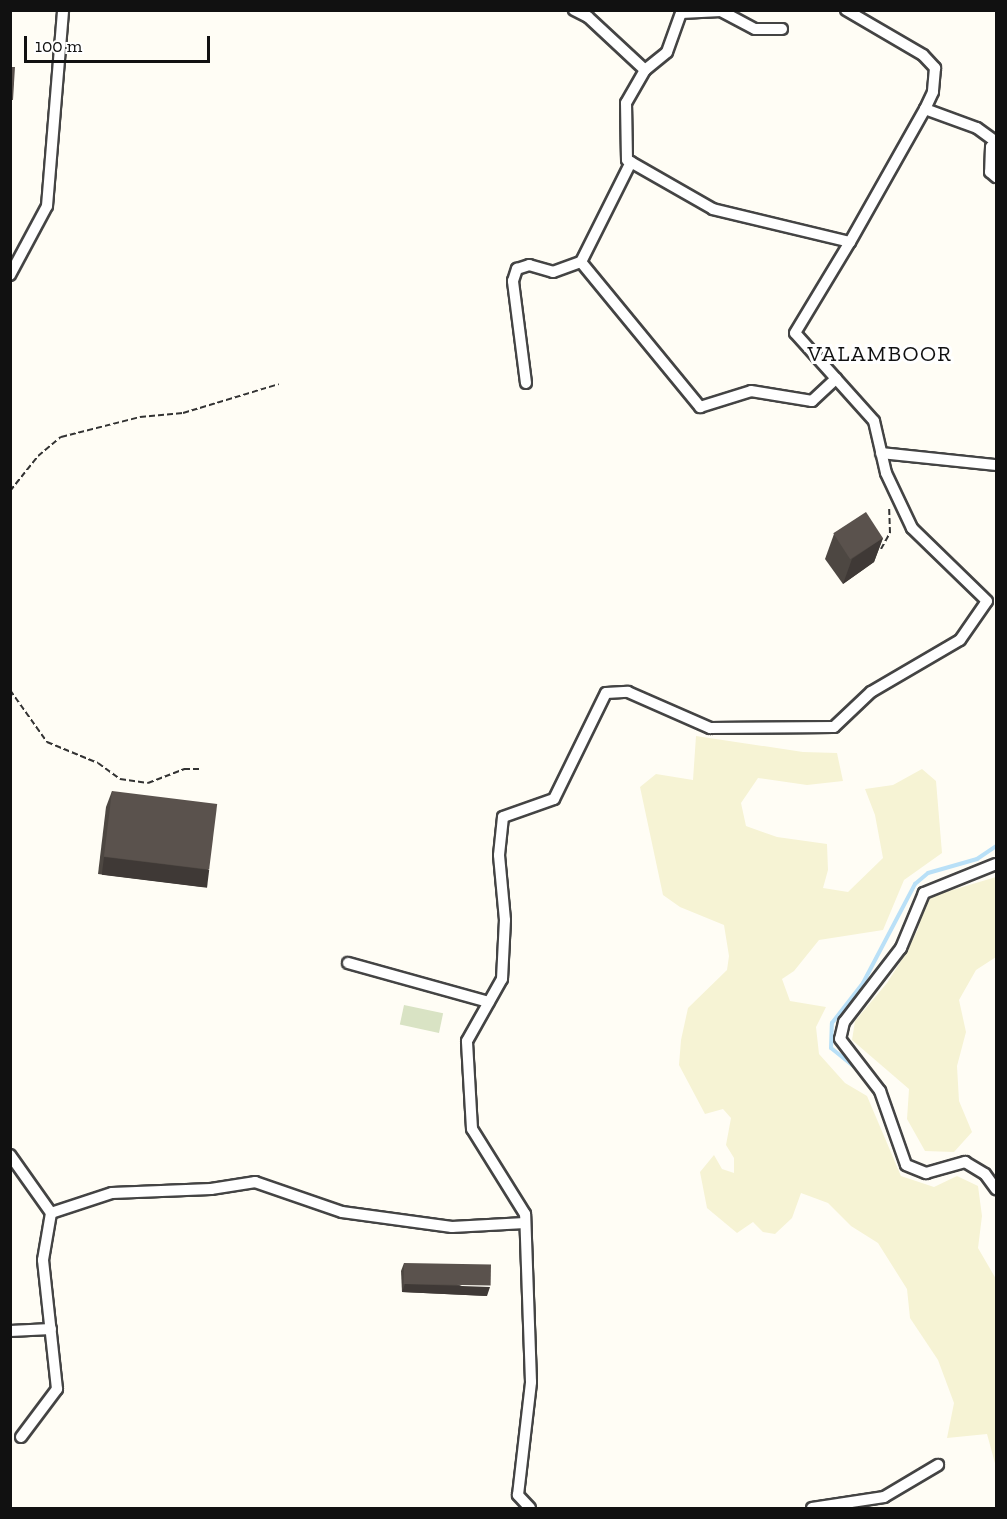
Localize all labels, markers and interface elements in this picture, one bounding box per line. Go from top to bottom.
scale bar [27,24,213,62]
text: 100 m [35,35,82,57]
district label: VALAMBOOR [808,341,952,367]

